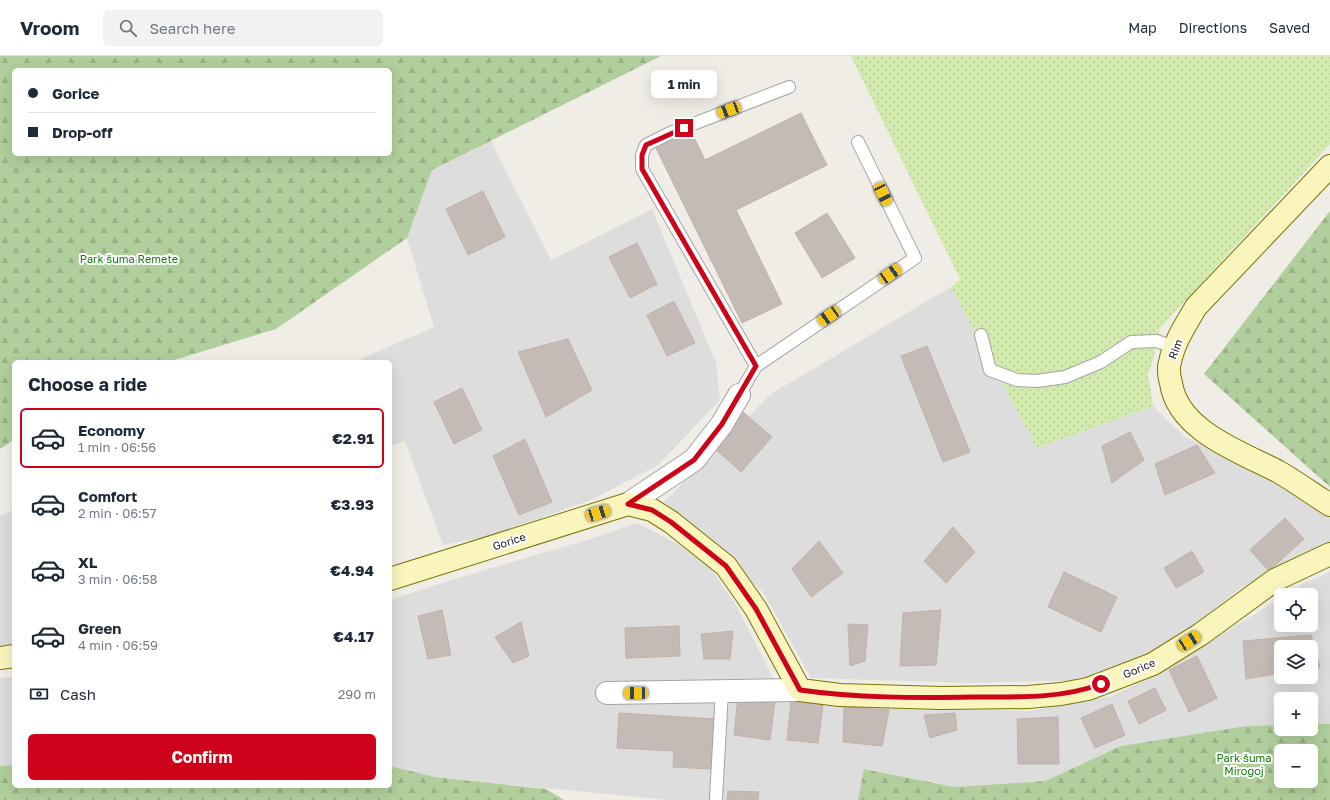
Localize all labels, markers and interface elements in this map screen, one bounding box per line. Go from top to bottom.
search box [103,10,383,46]
text: Vroom [20,16,79,39]
icon: search [117,17,139,39]
text: Search here [149,19,235,37]
text: Map [1128,19,1157,36]
text: Directions [1179,19,1247,36]
text: Saved [1269,19,1310,36]
callout: 1 min [651,70,717,98]
text: 1 min [668,76,700,92]
text: Gorice [52,84,99,102]
car [716,100,742,120]
route end [675,119,693,137]
text: Drop-off [52,123,112,141]
car [872,181,894,207]
park label: Park šuma Remete [80,252,178,265]
car [877,262,903,286]
car [816,304,842,328]
street label: Rim [1165,337,1185,361]
text: Choose a ride [28,373,147,395]
icon: car [30,420,66,456]
text: Economy [78,421,145,439]
text: €2.91 [332,429,374,447]
text: 1 min · 06:56 [78,439,156,455]
icon: car [30,486,66,522]
text: Comfort [78,487,137,505]
text: €3.93 [331,495,374,513]
car [585,504,611,522]
text: 2 min · 06:57 [78,505,156,521]
street label: Gorice [491,530,527,552]
icon: car [30,552,66,588]
text: XL [78,553,97,571]
text: €4.94 [330,561,374,579]
text: 3 min · 06:58 [78,571,158,587]
map controls [1274,588,1318,788]
button: locate [1274,588,1318,632]
icon: car [30,618,66,654]
text: Green [78,619,121,637]
text: €4.17 [333,627,374,645]
car [1176,630,1202,652]
text: 4 min · 06:59 [78,637,158,653]
button: layers [1274,640,1318,684]
street label: Gorice [1121,655,1157,681]
route start [1092,675,1110,693]
icon: cash [28,683,50,705]
text: Cash [60,685,96,703]
text: 290 m [338,686,376,702]
car [624,687,648,699]
button: + [1274,692,1318,736]
button: Confirm [28,734,376,780]
button: − [1274,744,1318,788]
park label: Park šuma Mirogoj [1217,751,1272,777]

